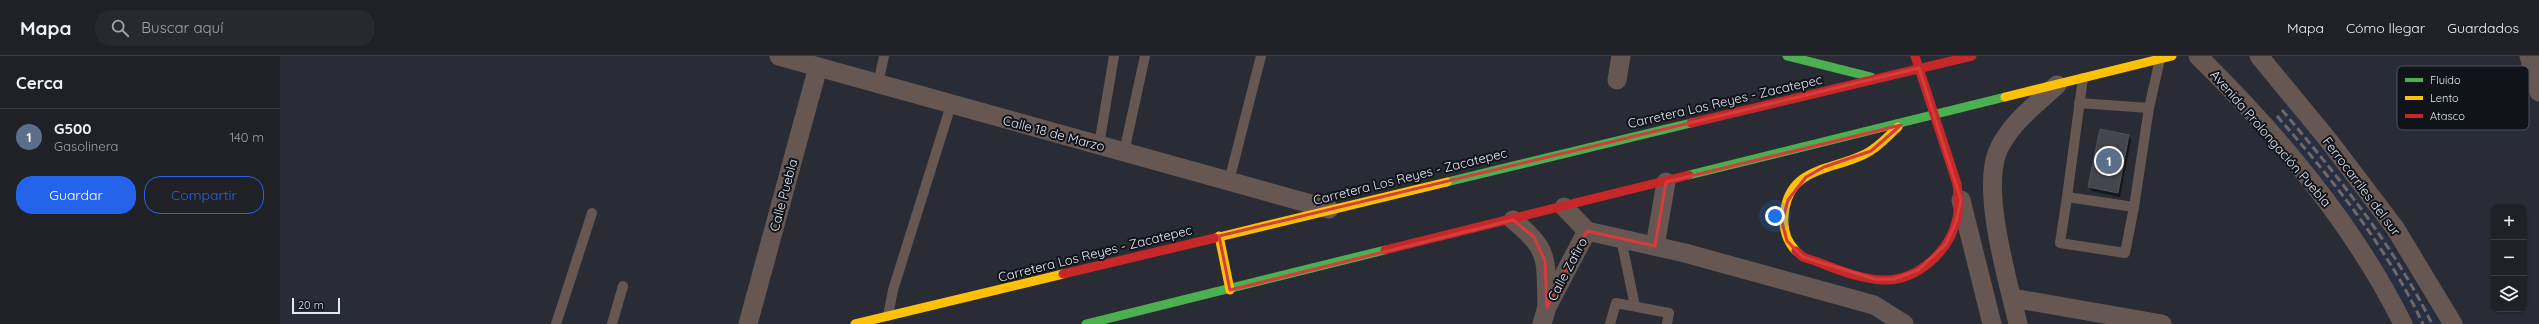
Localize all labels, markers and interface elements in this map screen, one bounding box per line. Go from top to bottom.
search box [95,10,375,46]
text: Mapa [20,16,71,40]
icon: search [109,17,131,39]
text: Buscar aquí [141,18,223,37]
text: Mapa [2287,19,2324,37]
text: Cómo llegar [2346,19,2425,37]
text: Guardados [2447,19,2519,37]
street label: Avenida Prolongación Puebla [2207,66,2335,210]
legend [2397,66,2529,130]
street label: Carretera Los Reyes - Zacatepec [1626,71,1824,131]
text: Cerca [16,72,63,93]
text: Fluido [2430,73,2461,87]
text: Lento [2430,91,2459,105]
text: Atasco [2430,109,2465,123]
street label: Calle 18 de Marzo [1001,112,1107,154]
text: G500 [54,119,92,138]
text: 1 [26,129,32,145]
text: 140 m [229,129,264,145]
street label: Ferrocarriles del sur [2320,133,2404,239]
text: Gasolinera [54,138,118,154]
street label: Carretera Los Reyes - Zacatepec [1311,144,1509,208]
pin: 1 [2096,146,2122,176]
street label: Calle Puebla [766,157,800,233]
button: Guardar [16,176,136,214]
button: Compartir [144,176,264,214]
map controls [2491,204,2527,312]
button: + [2491,204,2527,240]
your location [1765,206,1785,226]
street label: Carretera Los Reyes - Zacatepec [996,221,1194,285]
street label: Calle Zafiro [1544,234,1590,303]
button: − [2491,240,2527,276]
button: layers [2491,276,2527,312]
scale bar [292,296,340,315]
text: 20 m [298,298,324,312]

